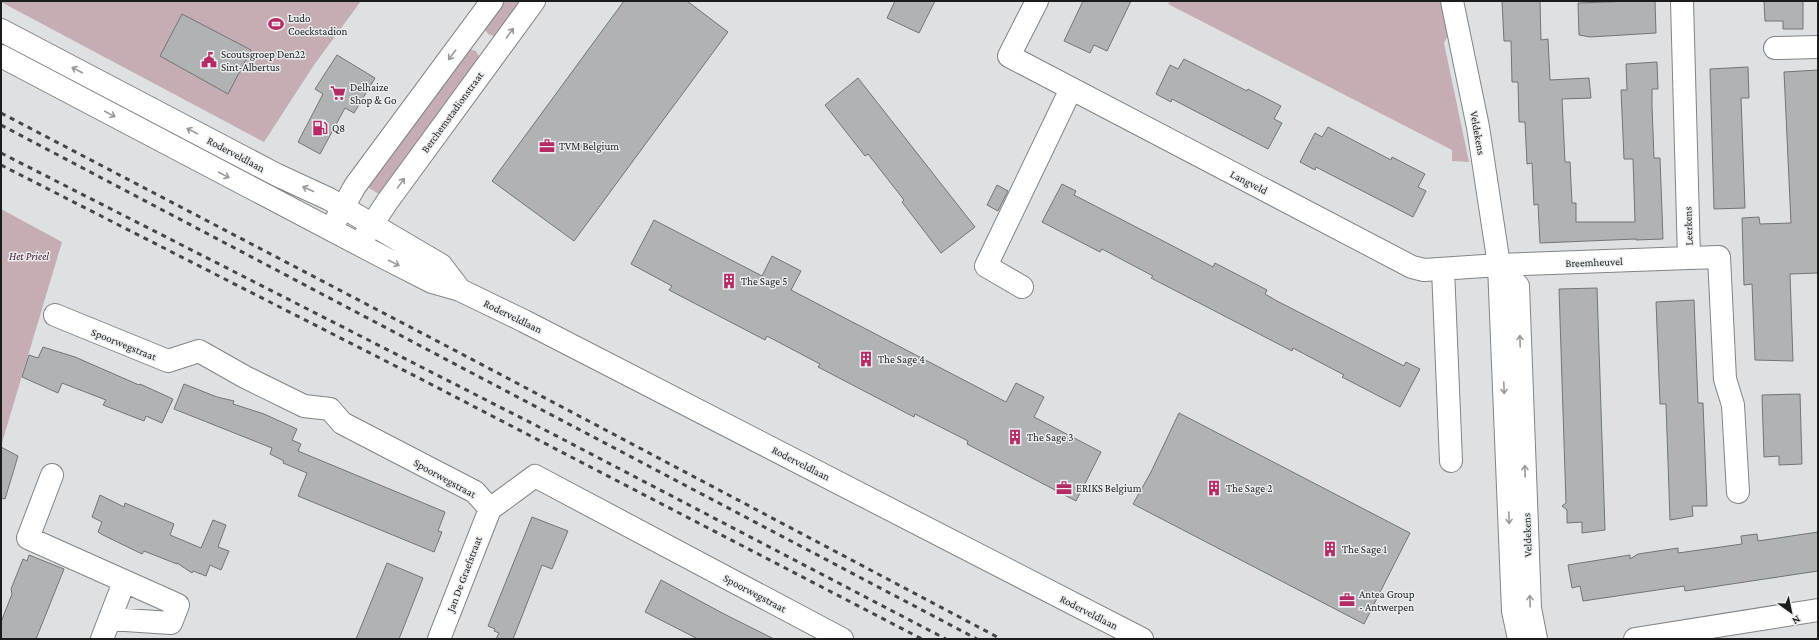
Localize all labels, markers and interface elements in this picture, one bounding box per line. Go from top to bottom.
place label: Ludo Coeckstadion [288,12,348,37]
sports icon: Ludo Coeckstadion [267,15,285,33]
one-way arrow [506,28,514,39]
place label: Scoutsgroep Den22 Sint-Albertus [221,48,305,73]
one-way arrow [448,49,456,60]
public building icon: Scoutsgroep Den22 Sint-Albertus [200,51,218,69]
one-way arrow [71,66,83,73]
street label: Berchemstadionstraat [419,69,486,155]
place label: Delhaize Shop & Go [350,81,397,107]
supermarket icon: Delhaize Shop & Go [329,84,347,102]
one-way arrow [103,110,115,118]
street label: Veldekens [1468,110,1488,156]
fuel station icon: Q8 [311,119,329,137]
place label: Q8 [332,122,345,134]
one-way arrow [186,126,198,134]
street label: Roderveldlaan [205,134,267,174]
office icon: TVM Belgium [538,137,556,155]
place label: TVM Belgium [559,140,619,153]
street label: Langveld [1228,168,1270,197]
one-way arrow [218,171,230,179]
one-way arrow [396,178,405,189]
one-way arrow [303,185,315,192]
street label: Leerkens [1681,206,1695,246]
park label: Het Prieel [9,250,49,262]
street label: Breemheuvel [1565,255,1623,269]
one-way arrow [387,260,399,267]
building icon: The Sage 5 [720,272,738,290]
place label: The Sage 5 [741,275,787,288]
street label: Roderveldlaan [482,297,544,335]
street label: Spoorwegstraat [89,325,159,364]
one-way arrow [1516,335,1524,348]
building icon: The Sage 4 [857,350,875,368]
place label: The Sage 4 [878,353,925,366]
one-way arrow [1500,381,1508,394]
building icon: The Sage 3 [1006,428,1024,446]
place label: The Sage 3 [1027,431,1073,444]
street label: Roderveldlaan [770,443,832,483]
street label: Spoorwegstraat [411,456,479,501]
one-way arrow [1521,465,1528,478]
office icon: ERIKS Belgium [1055,479,1073,497]
building icon: The Sage 2 [1205,479,1223,497]
place label: ERIKS Belgium [1076,482,1142,495]
place label: The Sage 2 [1226,482,1272,495]
one-way arrow [1506,511,1513,524]
street label: Veldekens [1520,513,1534,557]
street label: Jan De Graefstraat [444,534,485,615]
building icon: The Sage 1 [1321,540,1339,558]
place label: The Sage 1 [1342,543,1387,556]
street label: Spoorwegstraat [721,571,789,616]
place label: Antea Group - Antwerpen [1359,588,1415,614]
office icon: Antea Group - Antwerpen [1338,591,1356,609]
street label: Roderveldlaan [1058,592,1120,632]
north arrow [1771,592,1811,632]
one-way arrow [1526,595,1533,608]
text: N [1790,613,1803,628]

